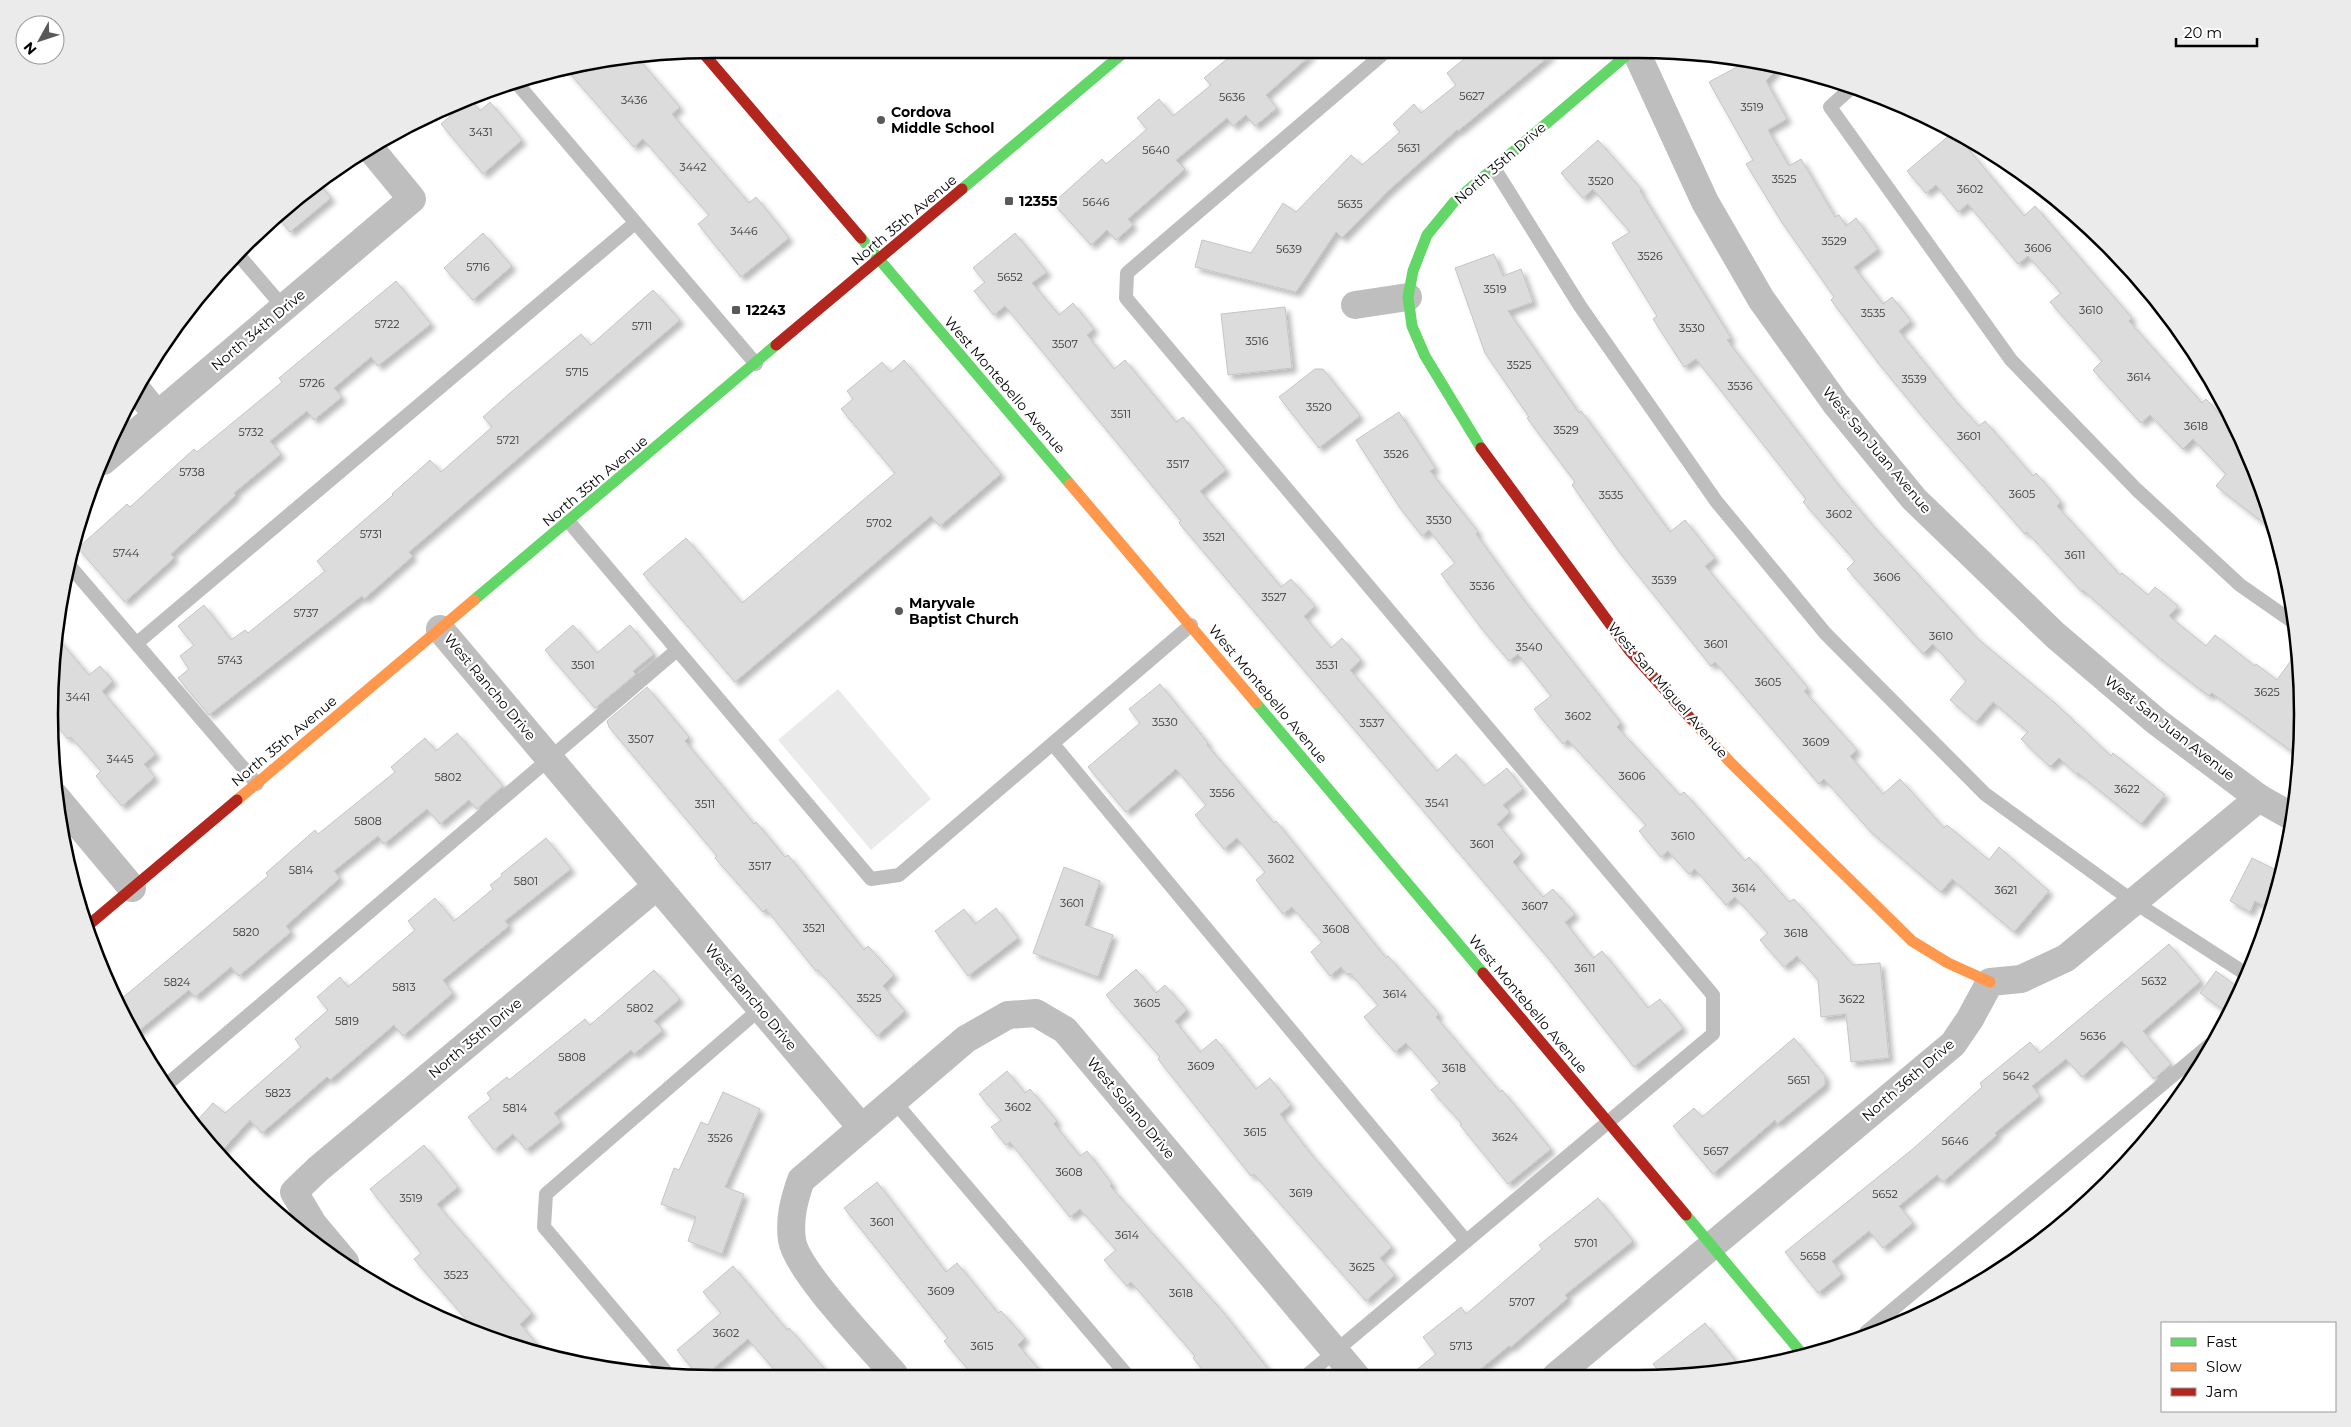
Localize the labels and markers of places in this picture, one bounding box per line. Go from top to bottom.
place label: Cordova Middle School [891,103,994,137]
marker: Cordova Middle School [875,114,887,126]
place label: 12355 [1019,192,1058,210]
marker: 12355 [1003,195,1015,207]
place label: 12243 [746,301,786,319]
marker: 12243 [730,304,742,316]
place label: Maryvale Baptist Church [909,594,1019,628]
marker: Maryvale Baptist Church [893,605,905,617]

